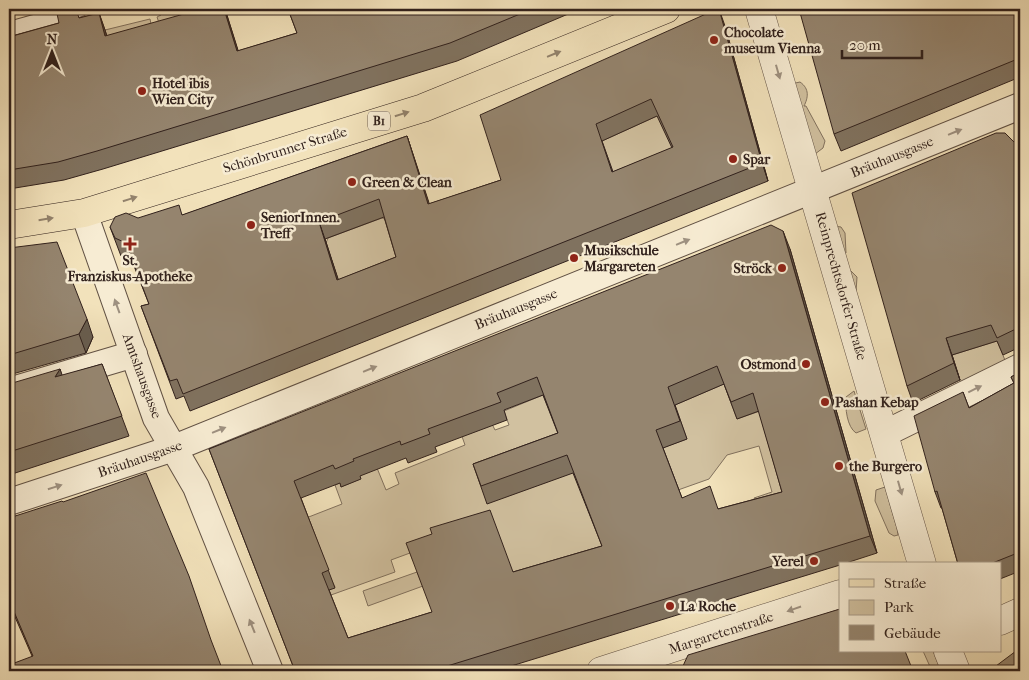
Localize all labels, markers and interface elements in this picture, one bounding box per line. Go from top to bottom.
place label: Chocolate museum Vienna [723,24,821,57]
north arrow [28,28,78,78]
scale bar [842,28,922,60]
text: N [47,31,58,48]
marker: Chocolate museum Vienna [708,34,720,46]
text: 20 m [849,36,881,54]
one-way arrow [547,50,561,58]
one-way arrow [775,65,783,80]
place label: Hotel ibis Wien City [151,75,215,108]
marker: Hotel ibis Wien City [136,85,148,97]
one-way arrow [395,109,410,117]
road number: B1 [368,112,390,130]
street label: Schönbrunner Straße [221,123,349,177]
one-way arrow [948,128,963,136]
street label: Bräuhausgasse [848,133,936,181]
place label: Spar [743,151,771,168]
marker: Spar [727,153,739,165]
place label: Green & Clean [362,174,453,191]
marker: Green & Clean [346,176,358,188]
one-way arrow [123,194,138,202]
place label: SeniorInnen. Treff [260,209,340,242]
street label: Reinprechtsdorfer Straße [812,210,870,362]
one-way arrow [39,215,55,223]
marker: SeniorInnen. Treff [245,219,257,231]
marker: St. Franziskus-Apotheke [124,238,136,250]
one-way arrow [675,238,690,245]
place label: Musikschule Margareten [583,242,659,275]
place label: St. Franziskus-Apotheke [67,252,192,285]
marker: Musikschule Margareten [568,252,580,264]
place label: Ströck [733,260,773,277]
marker: Ströck [776,262,788,274]
street label: Bräuhausgasse [472,285,560,333]
one-way arrow [113,298,121,313]
street label: Amtshausgasse [118,330,165,421]
place label: Ostmond [740,356,797,373]
marker: Ostmond [800,358,812,370]
one-way arrow [363,364,377,372]
one-way arrow [968,385,982,393]
place label: Pashan Kebap [835,394,919,411]
marker: Pashan Kebap [819,396,831,408]
one-way arrow [212,425,226,433]
street label: Bräuhausgasse [96,437,184,481]
place label: the Burgero [848,458,922,475]
marker: the Burgero [833,460,845,472]
one-way arrow [896,480,904,495]
one-way arrow [48,483,63,491]
place label: Yerel [771,553,804,570]
marker: Yerel [808,555,820,567]
legend [839,562,1002,652]
text: Straße [884,574,927,592]
place label: La Roche [680,598,736,615]
text: Park [884,598,914,616]
marker: La Roche [664,600,676,612]
one-way arrow [786,605,801,613]
street label: Margaretenstraße [666,608,776,658]
one-way arrow [248,618,256,633]
text: Gebäude [884,624,941,642]

